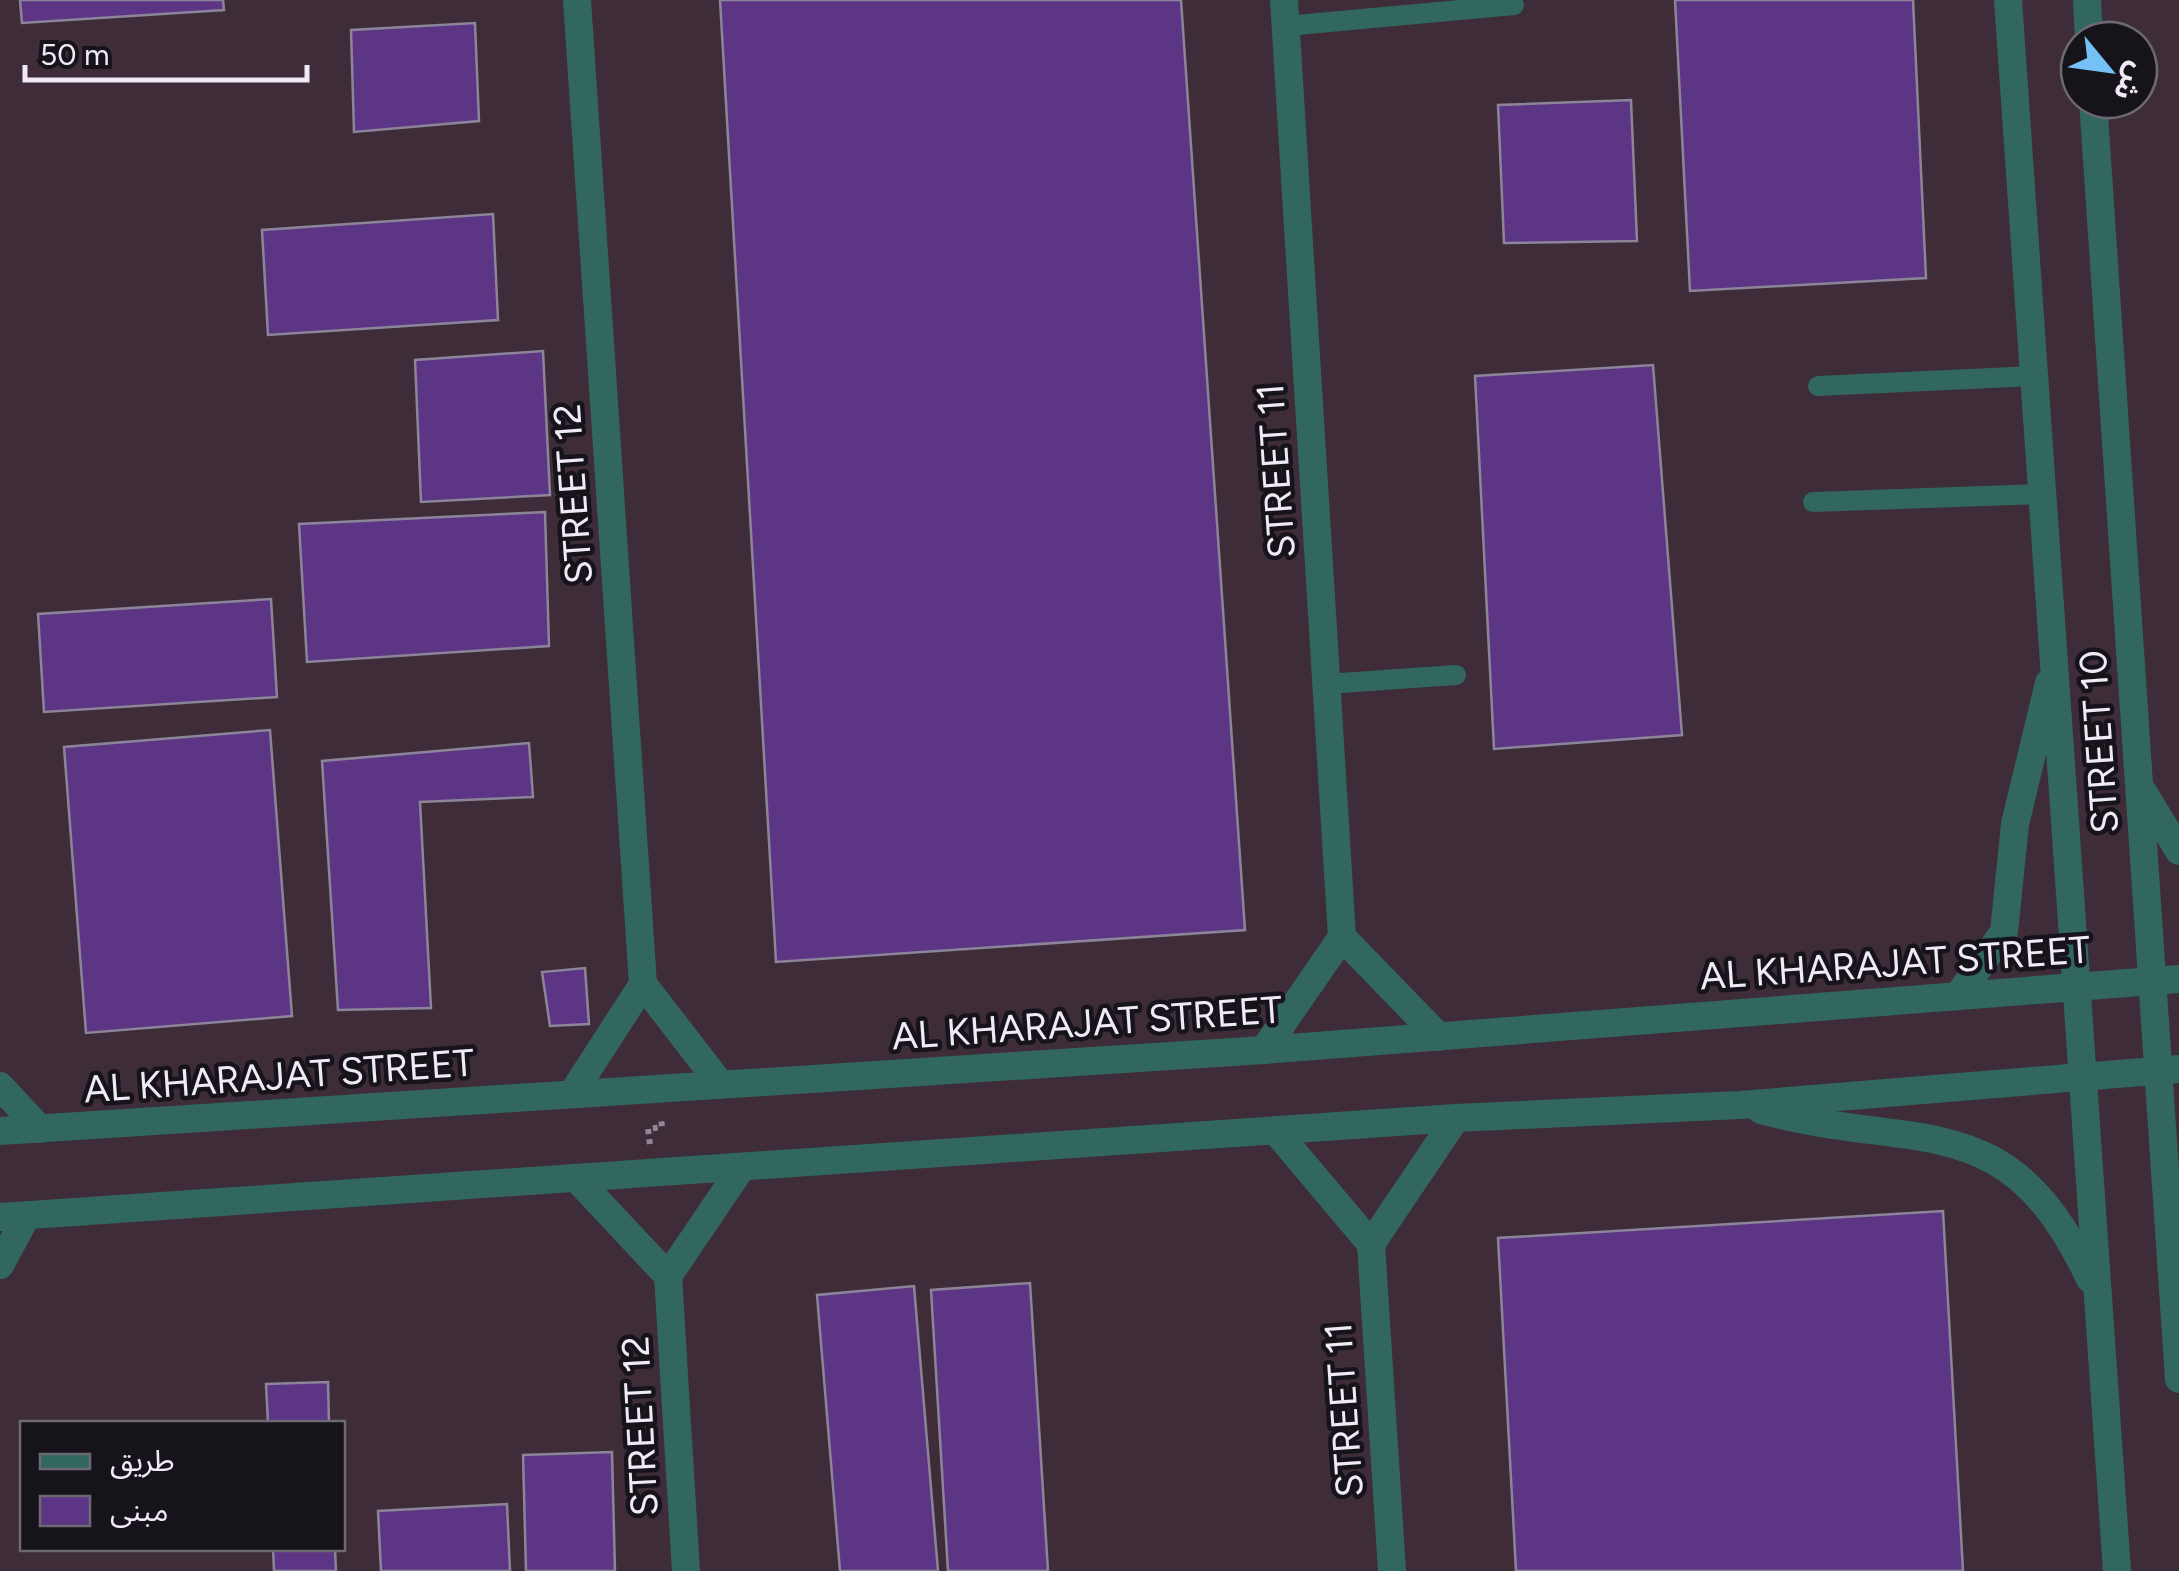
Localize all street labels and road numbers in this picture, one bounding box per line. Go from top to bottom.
street label: STREET 11 [1247,382,1305,560]
street label: STREET 12 [544,402,602,586]
street label: STREET 10 [2070,649,2128,835]
street label: AL KHARAJAT STREET [1698,926,2092,1000]
street label: AL KHARAJAT STREET [890,986,1284,1060]
street label: AL KHARAJAT STREET [82,1039,476,1113]
street label: STREET 11 [1315,1321,1373,1499]
street label: STREET 12 [612,1335,668,1517]

